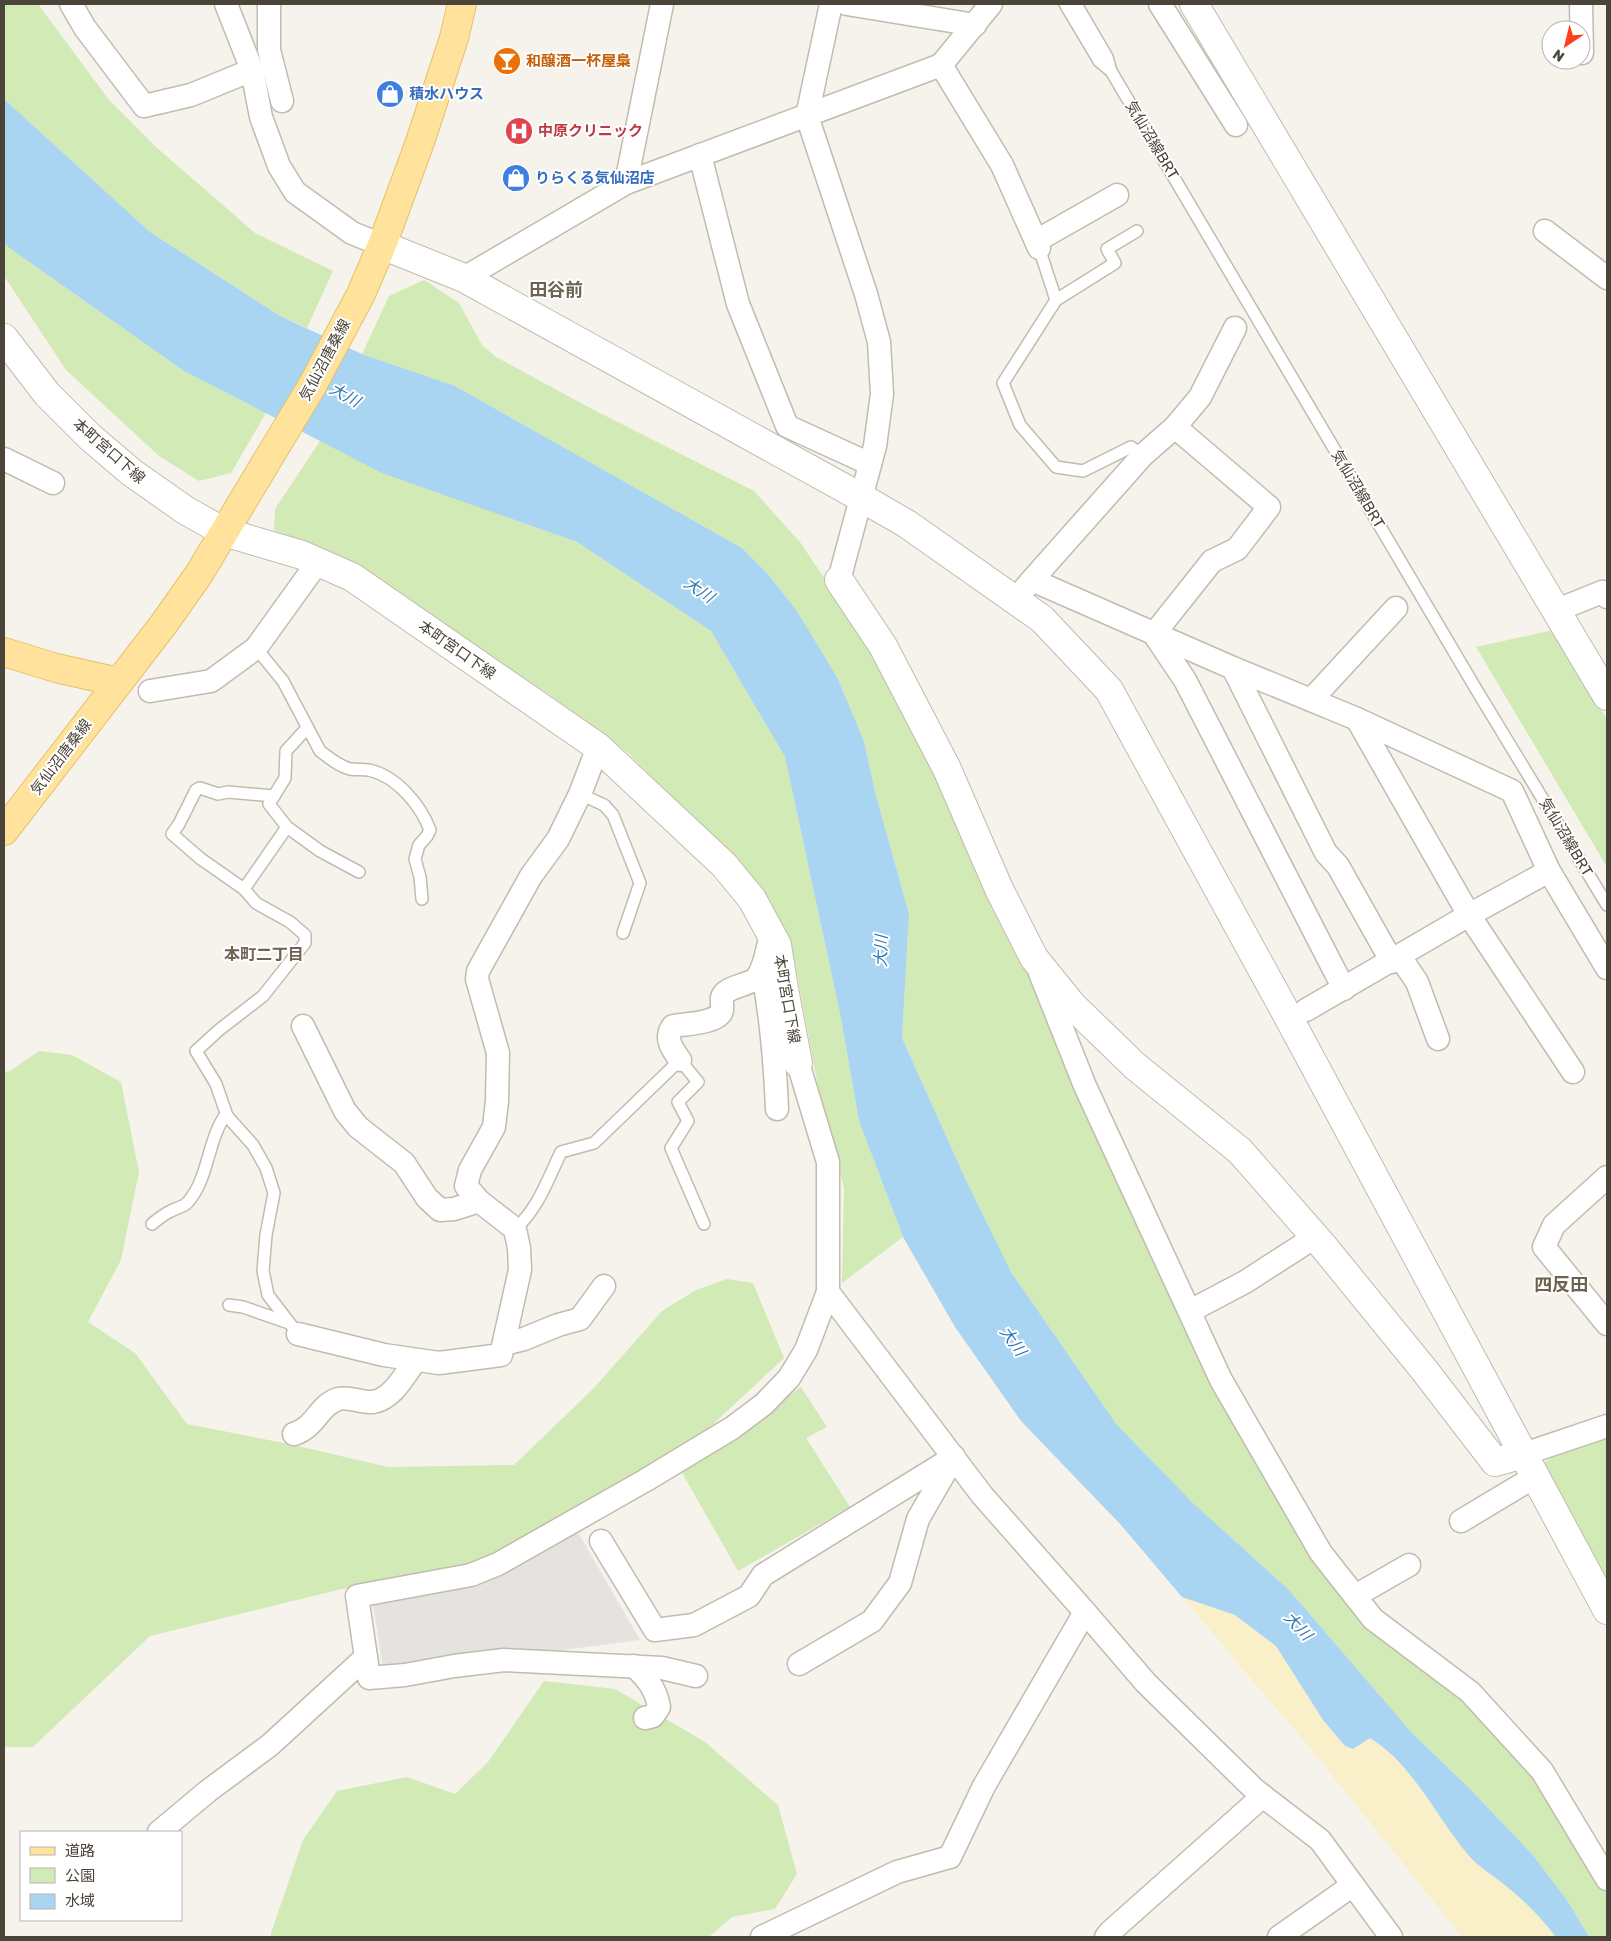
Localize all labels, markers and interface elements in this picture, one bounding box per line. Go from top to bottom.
north arrow [1541,20,1591,70]
text: N [1550,45,1568,65]
bar icon: 和醸酒一杯屋梟 [492,46,522,76]
place label: 和醸酒一杯屋梟 [526,52,631,70]
shop icon: 積水ハウス [375,79,405,109]
place label: 積水ハウス [409,85,484,103]
street label: 気仙沼線BRT [1122,97,1183,183]
hospital icon: 中原クリニック [504,116,534,146]
place label: 中原クリニック [538,122,643,140]
shop icon: りらくる気仙沼店 [501,163,531,193]
place label: りらくる気仙沼店 [535,169,655,187]
district label: 田谷前 [529,279,583,301]
street label: 気仙沼唐桑線 [296,316,354,404]
water label: 大川 [326,379,365,412]
street label: 本町宮口下線 [69,415,149,487]
street label: 気仙沼線BRT [1328,446,1389,532]
water label: 大川 [680,573,719,608]
street label: 本町宮口下線 [415,617,499,683]
street label: 気仙沼唐桑線 [27,716,95,798]
street label: 気仙沼線BRT [1536,794,1597,880]
water label: 大川 [871,933,891,967]
district label: 本町二丁目 [224,945,304,964]
street label: 本町宮口下線 [770,953,804,1045]
district label: 四反田 [1534,1274,1588,1296]
water label: 大川 [996,1322,1031,1361]
water label: 大川 [1280,1608,1317,1646]
legend [20,1831,182,1921]
text: 道路 [65,1842,95,1860]
text: 公園 [65,1867,95,1885]
text: 水域 [65,1892,95,1910]

